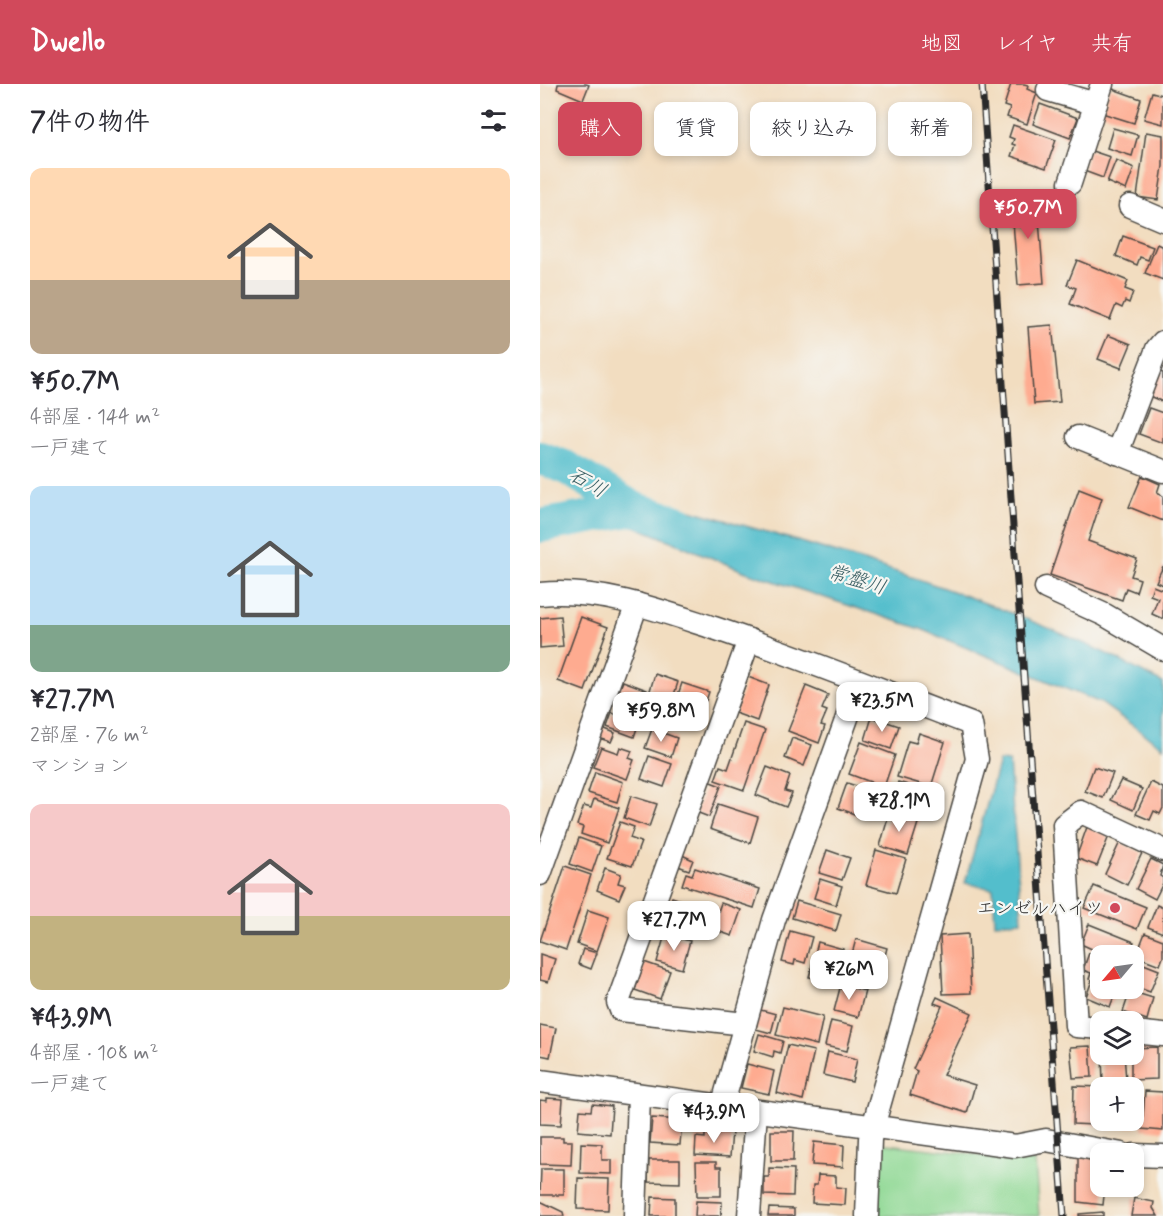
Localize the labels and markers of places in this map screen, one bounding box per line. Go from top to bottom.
pin: ¥50.7M [979,189,1077,240]
pin: ¥23.5M [833,682,931,733]
pin: ¥59.8M [612,692,710,743]
pin: ¥28.1M [850,782,948,833]
place label: エンゼルハイツ [977,897,1103,921]
pin: ¥27.7M [625,901,723,952]
marker: エンゼルハイツ [1108,901,1122,915]
pin: ¥26M [813,950,885,1001]
pin: ¥43.9M [665,1093,763,1144]

